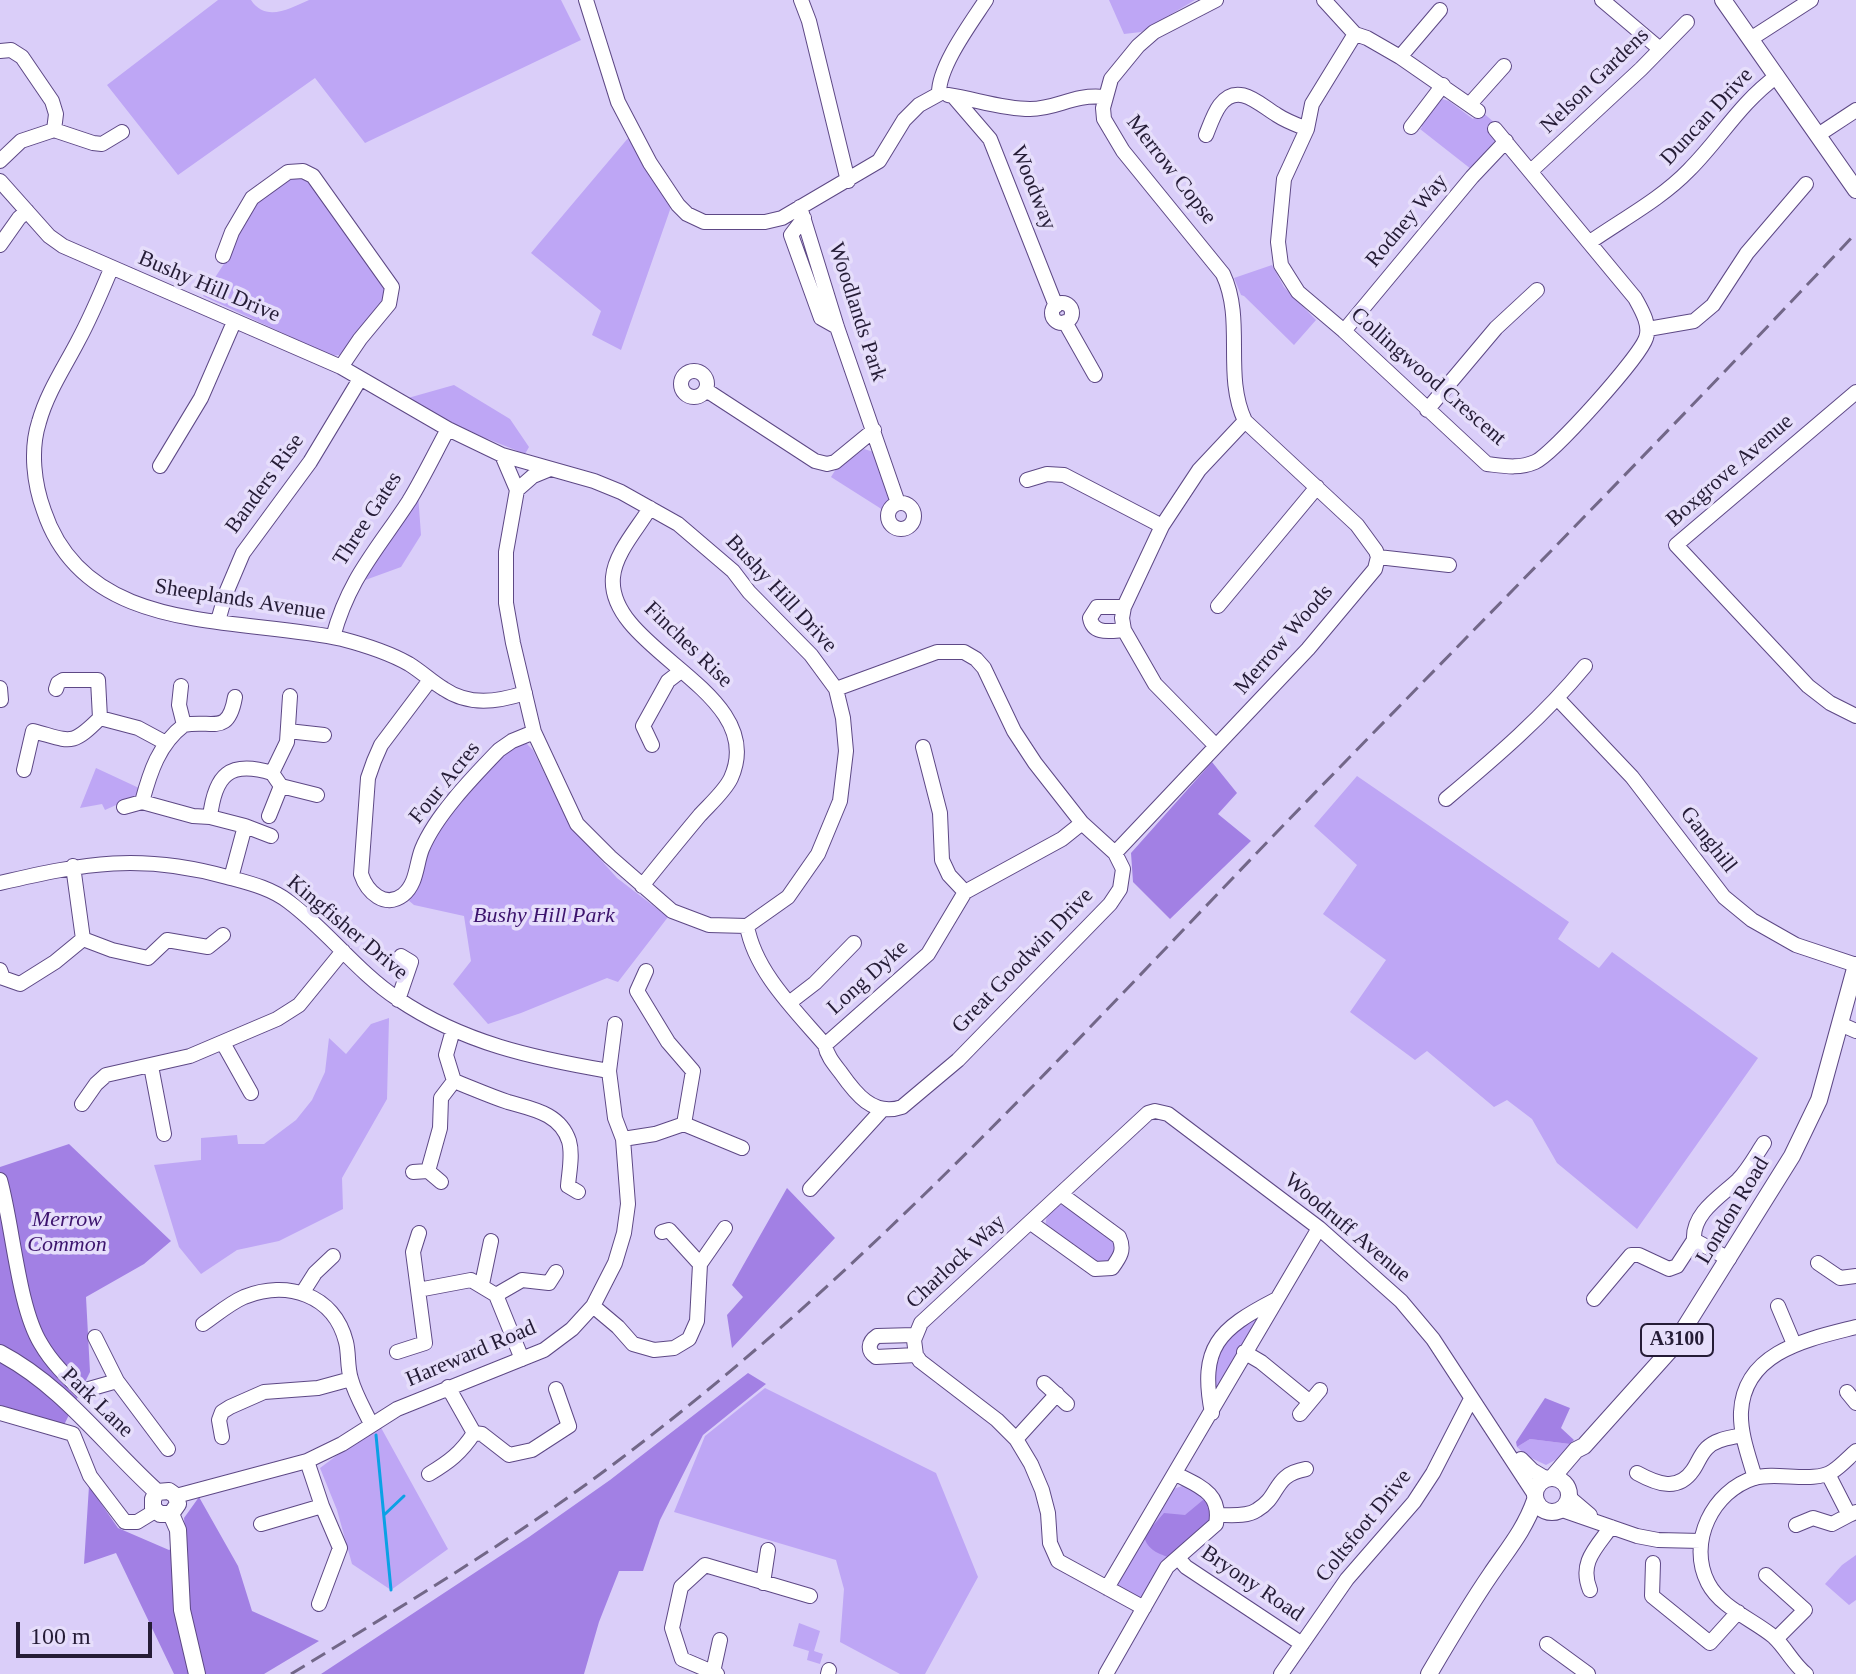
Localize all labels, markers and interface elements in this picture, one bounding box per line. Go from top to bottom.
street label: Nelson Gardens [1535,22,1655,140]
street label: Duncan Drive [1655,63,1759,171]
street label: Merrow Copse [1120,110,1222,230]
street label: Woodway [1004,142,1062,234]
street label: Rodney Way [1360,169,1454,273]
street label: Woodlands Park [822,239,892,385]
street label: Bushy Hill Drive [134,245,284,329]
street label: Collingwood Crescent [1345,302,1511,452]
street label: Boxgrove Avenue [1661,409,1799,533]
street label: Banders Rise [220,429,310,539]
street label: Three Gates [328,467,408,571]
street label: Bushy Hill Drive [720,530,842,658]
street label: Sheeplands Avenue [153,573,327,627]
street label: Merrow Woods [1229,580,1339,700]
street label: Finches Rise [638,596,738,694]
street label: Four Acres [404,736,486,830]
street label: Ganghill [1674,802,1742,878]
street label: Kingfisher Drive [281,870,413,986]
street label: Great Goodwin Drive [947,883,1099,1039]
park label: Bushy Hill Park [473,903,615,929]
street label: Long Dyke [822,935,914,1021]
street label: London Road [1691,1153,1775,1269]
street label: Woodruff Avenue [1278,1167,1416,1289]
park label: Merrow Common [27,1207,107,1258]
street label: Charlock Way [901,1209,1011,1315]
street label: Hareward Road [402,1315,540,1393]
road number: A3100 [1641,1324,1713,1356]
street label: Park Lane [56,1362,138,1444]
street label: Coltsfoot Drive [1310,1464,1418,1588]
street label: Bryony Road [1196,1540,1308,1628]
scale bar [20,1606,156,1656]
text: 100 m [30,1623,91,1649]

